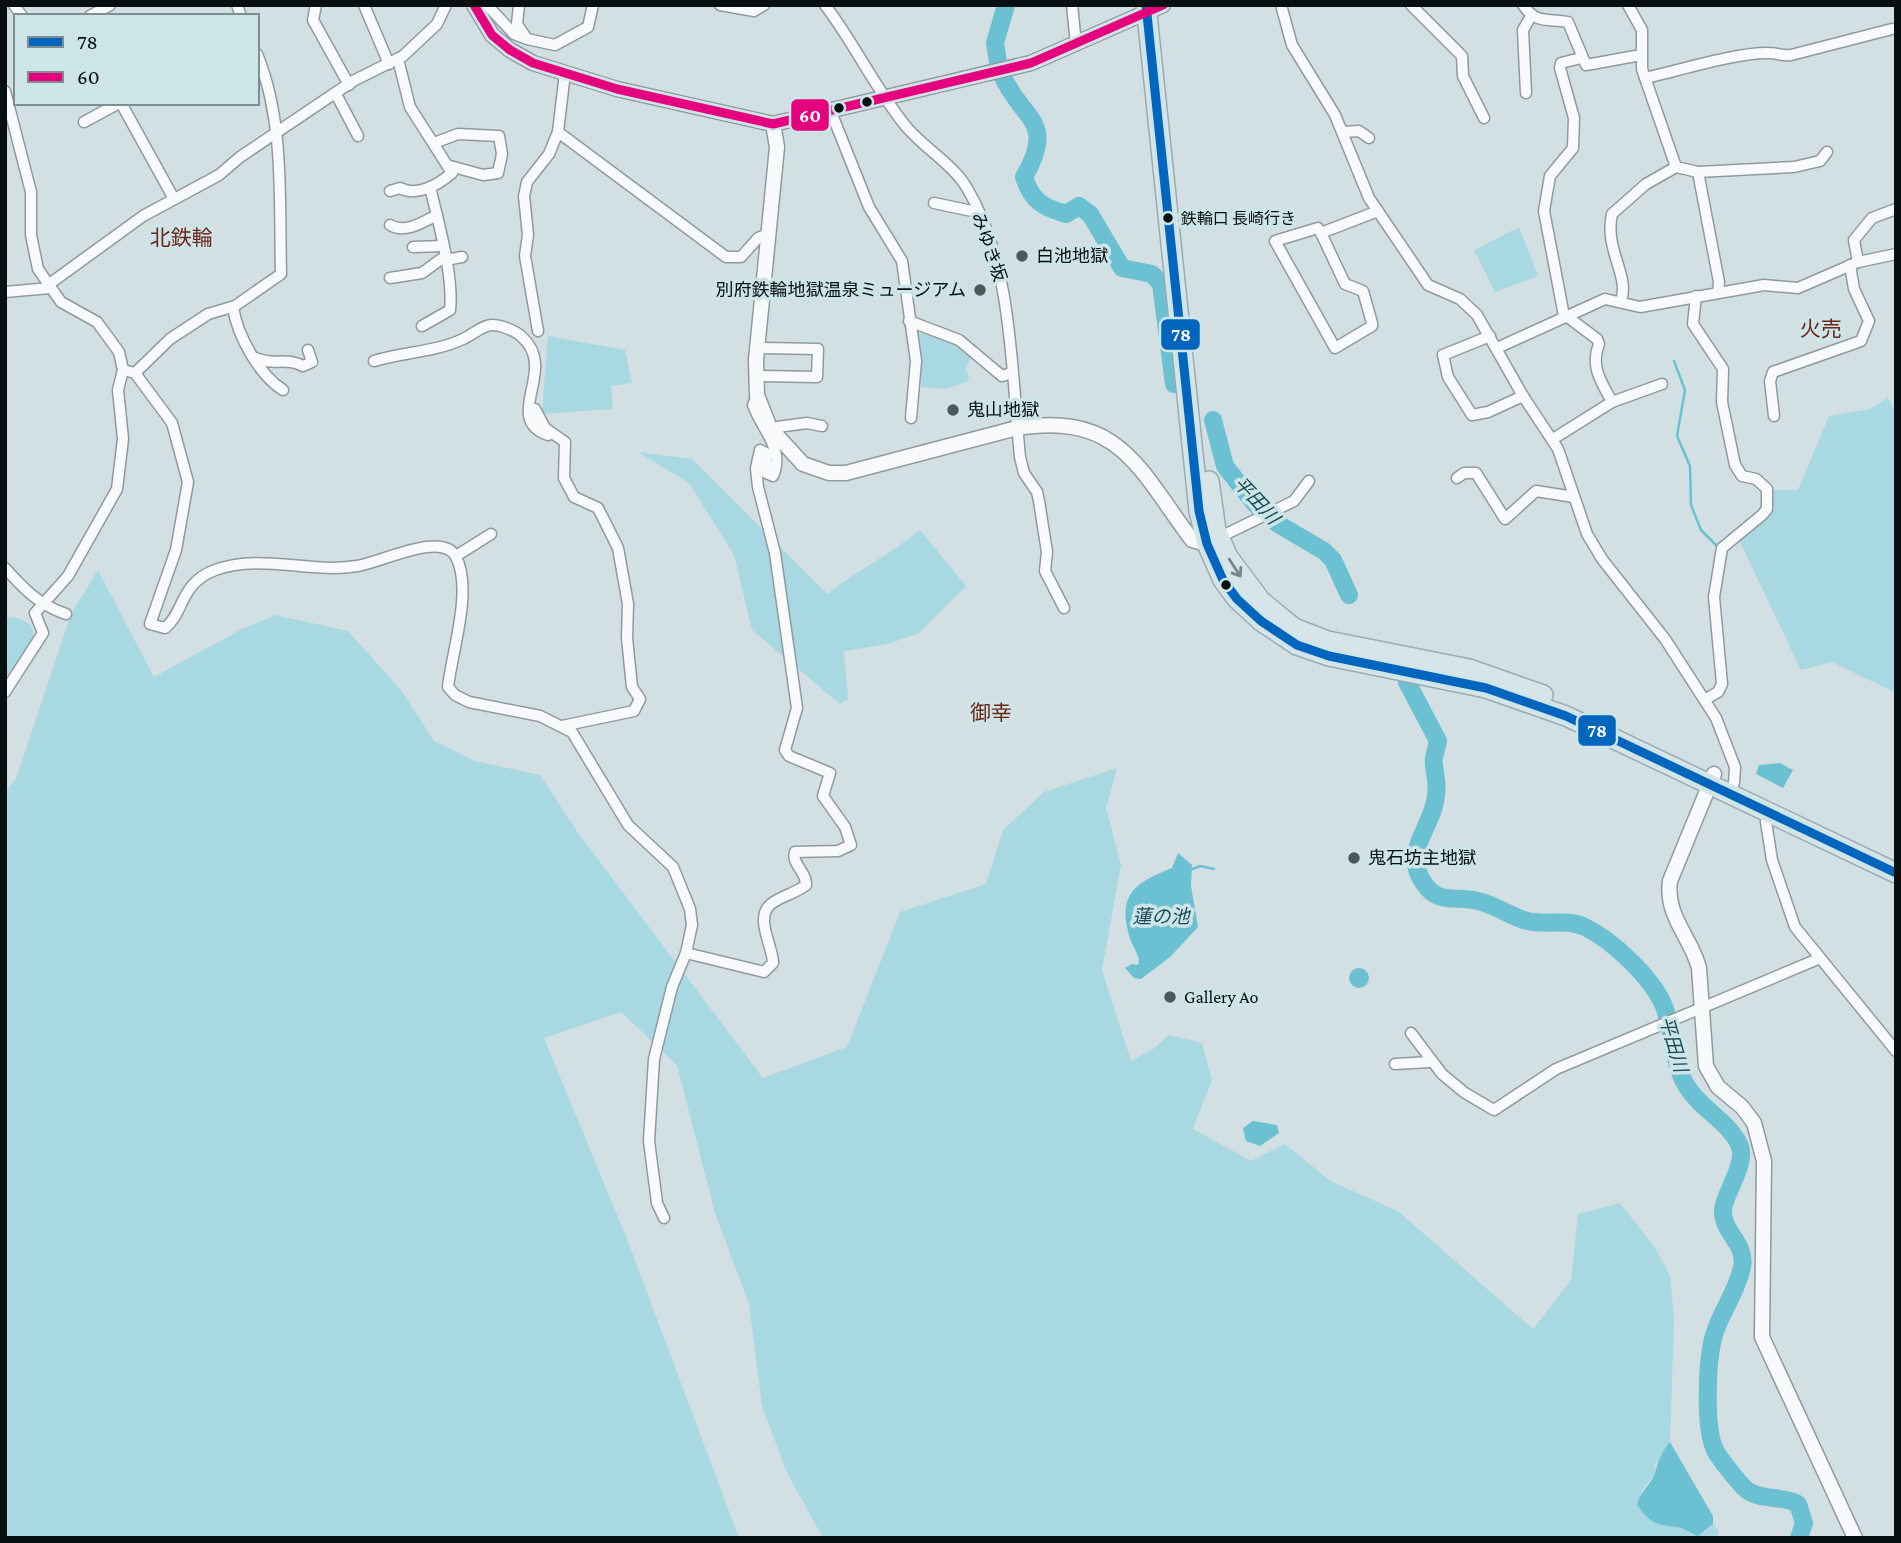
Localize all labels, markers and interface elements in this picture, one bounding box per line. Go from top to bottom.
legend [14,14,259,105]
text: 78 [77,30,98,54]
text: 60 [77,65,100,89]
unlabelled marker [860,95,874,109]
line badge: 60 [790,98,830,132]
unlabelled marker [832,101,846,115]
text: 60 [799,105,821,126]
street label: みゆき坂 [968,210,1010,284]
place label: 鉄輪口 長崎行き [1181,210,1296,227]
marker: 鉄輪口 長崎行き [1161,211,1175,225]
district label: 北鉄輪 [150,226,213,250]
place label: 白池地獄 [1036,246,1108,266]
marker: 白池地獄 [1014,248,1030,264]
place label: 別府鉄輪地獄温泉ミュージアム [716,280,966,300]
marker: 別府鉄輪地獄温泉ミュージアム [972,282,988,298]
district label: 火売 [1800,317,1842,341]
line badge: 78 [1160,318,1201,351]
text: 78 [1171,324,1191,345]
place label: 鬼山地獄 [967,400,1039,420]
marker: 鬼山地獄 [945,402,961,418]
water label: 平田川 [1230,472,1285,530]
one-way arrow [1229,558,1243,578]
unlabelled marker [1219,578,1233,592]
district label: 御幸 [970,701,1012,725]
line badge: 78 [1577,714,1617,747]
text: 78 [1587,720,1607,741]
place label: 鬼石坊主地獄 [1368,848,1476,868]
marker: 鬼石坊主地獄 [1346,850,1362,866]
water label: 蓮の池 [1132,906,1191,927]
place label: Gallery Ao [1184,987,1258,1007]
marker: Gallery Ao [1162,989,1178,1005]
water label: 平田川 [1656,1014,1692,1076]

